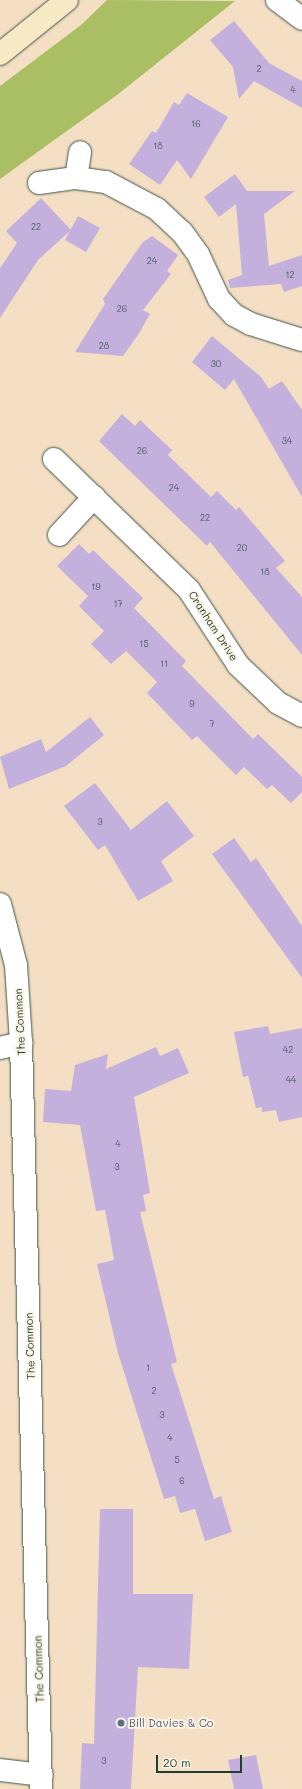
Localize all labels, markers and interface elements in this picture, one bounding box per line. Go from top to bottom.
house number: 2 [256,64,262,74]
house number: 4 [290,85,296,95]
house number: 16 [191,119,201,129]
house number: 18 [153,141,163,151]
house number: 22 [31,222,41,232]
house number: 24 [147,256,157,266]
house number: 12 [285,270,295,280]
house number: 26 [117,304,127,314]
house number: 28 [99,341,109,351]
house number: 30 [211,359,221,369]
house number: 34 [282,436,292,446]
house number: 26 [137,446,147,456]
house number: 24 [169,483,179,493]
house number: 22 [200,513,210,523]
house number: 20 [237,543,247,553]
house number: 18 [260,567,270,577]
house number: 19 [91,582,101,592]
street label: Cranham Drive [185,589,241,663]
house number: 17 [113,599,123,609]
house number: 15 [139,639,149,649]
house number: 11 [160,659,168,669]
house number: 9 [189,699,195,709]
house number: 7 [209,719,215,729]
house number: 3 [97,817,103,827]
street label: The Common [12,988,28,1056]
house number: 42 [283,1045,293,1055]
house number: 44 [286,1075,296,1085]
house number: 4 [115,1139,121,1149]
house number: 3 [114,1162,120,1172]
street label: The Common [22,1312,38,1380]
house number: 1 [146,1363,150,1373]
house number: 2 [151,1386,157,1396]
house number: 3 [159,1410,165,1420]
house number: 4 [167,1433,173,1443]
house number: 5 [174,1455,180,1465]
house number: 6 [179,1476,185,1486]
street label: The Common [31,1635,47,1703]
place label: Bill Davies & Co [129,1716,213,1730]
marker: Bill Davies & Co [116,1718,126,1728]
scale bar [158,1747,244,1773]
text: 20 m [163,1754,191,1770]
house number: 3 [101,1756,107,1766]

